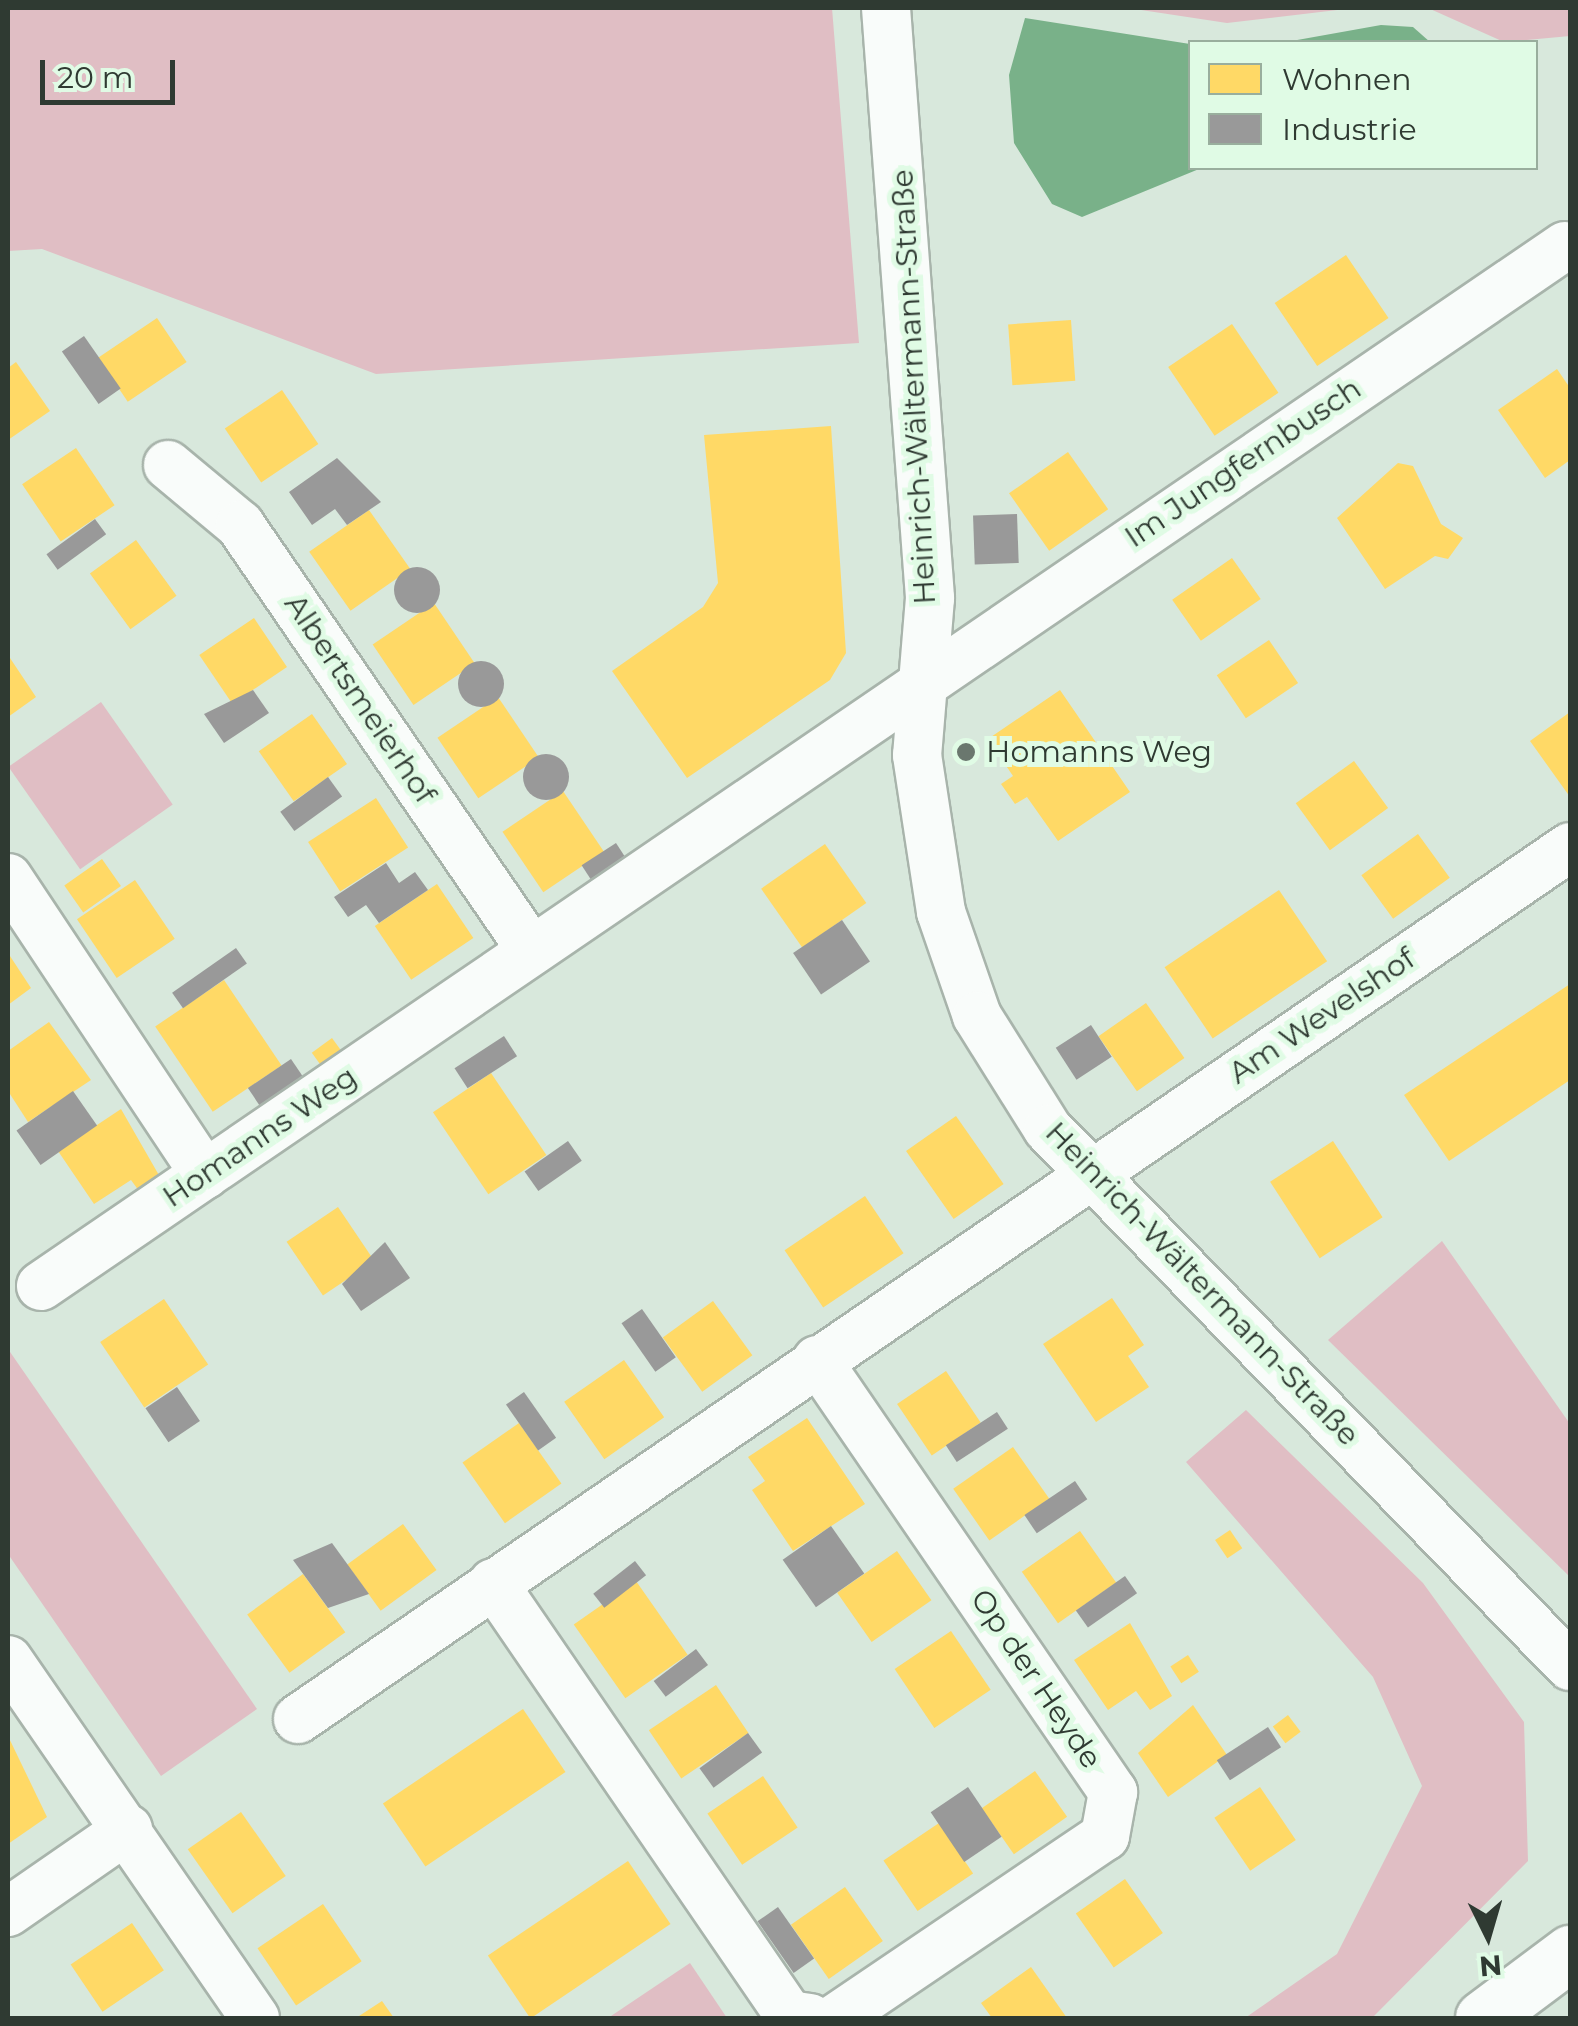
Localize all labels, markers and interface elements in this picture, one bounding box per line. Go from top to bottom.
scale bar [45,40,180,102]
legend [1188,40,1538,170]
text: 20 m [57,59,134,96]
text: Wohnen [1282,61,1411,98]
text: Industrie [1282,111,1417,148]
street label: Heinrich-Wältermann-Straße [885,169,943,605]
street label: Im Jungfernbusch [1118,371,1368,555]
street label: Albertsmeierhof [277,588,443,810]
place label: Homanns Weg [986,734,1212,770]
marker: Homanns Weg [955,741,977,763]
street label: Am Wevelshof [1222,941,1422,1091]
street label: Homanns Weg [156,1059,364,1215]
street label: Heinrich-Wältermann-Straße [1038,1115,1366,1453]
street label: Op der Heyde [963,1583,1109,1775]
north arrow [1438,1886,1538,1986]
text: N [1478,1948,1503,1984]

